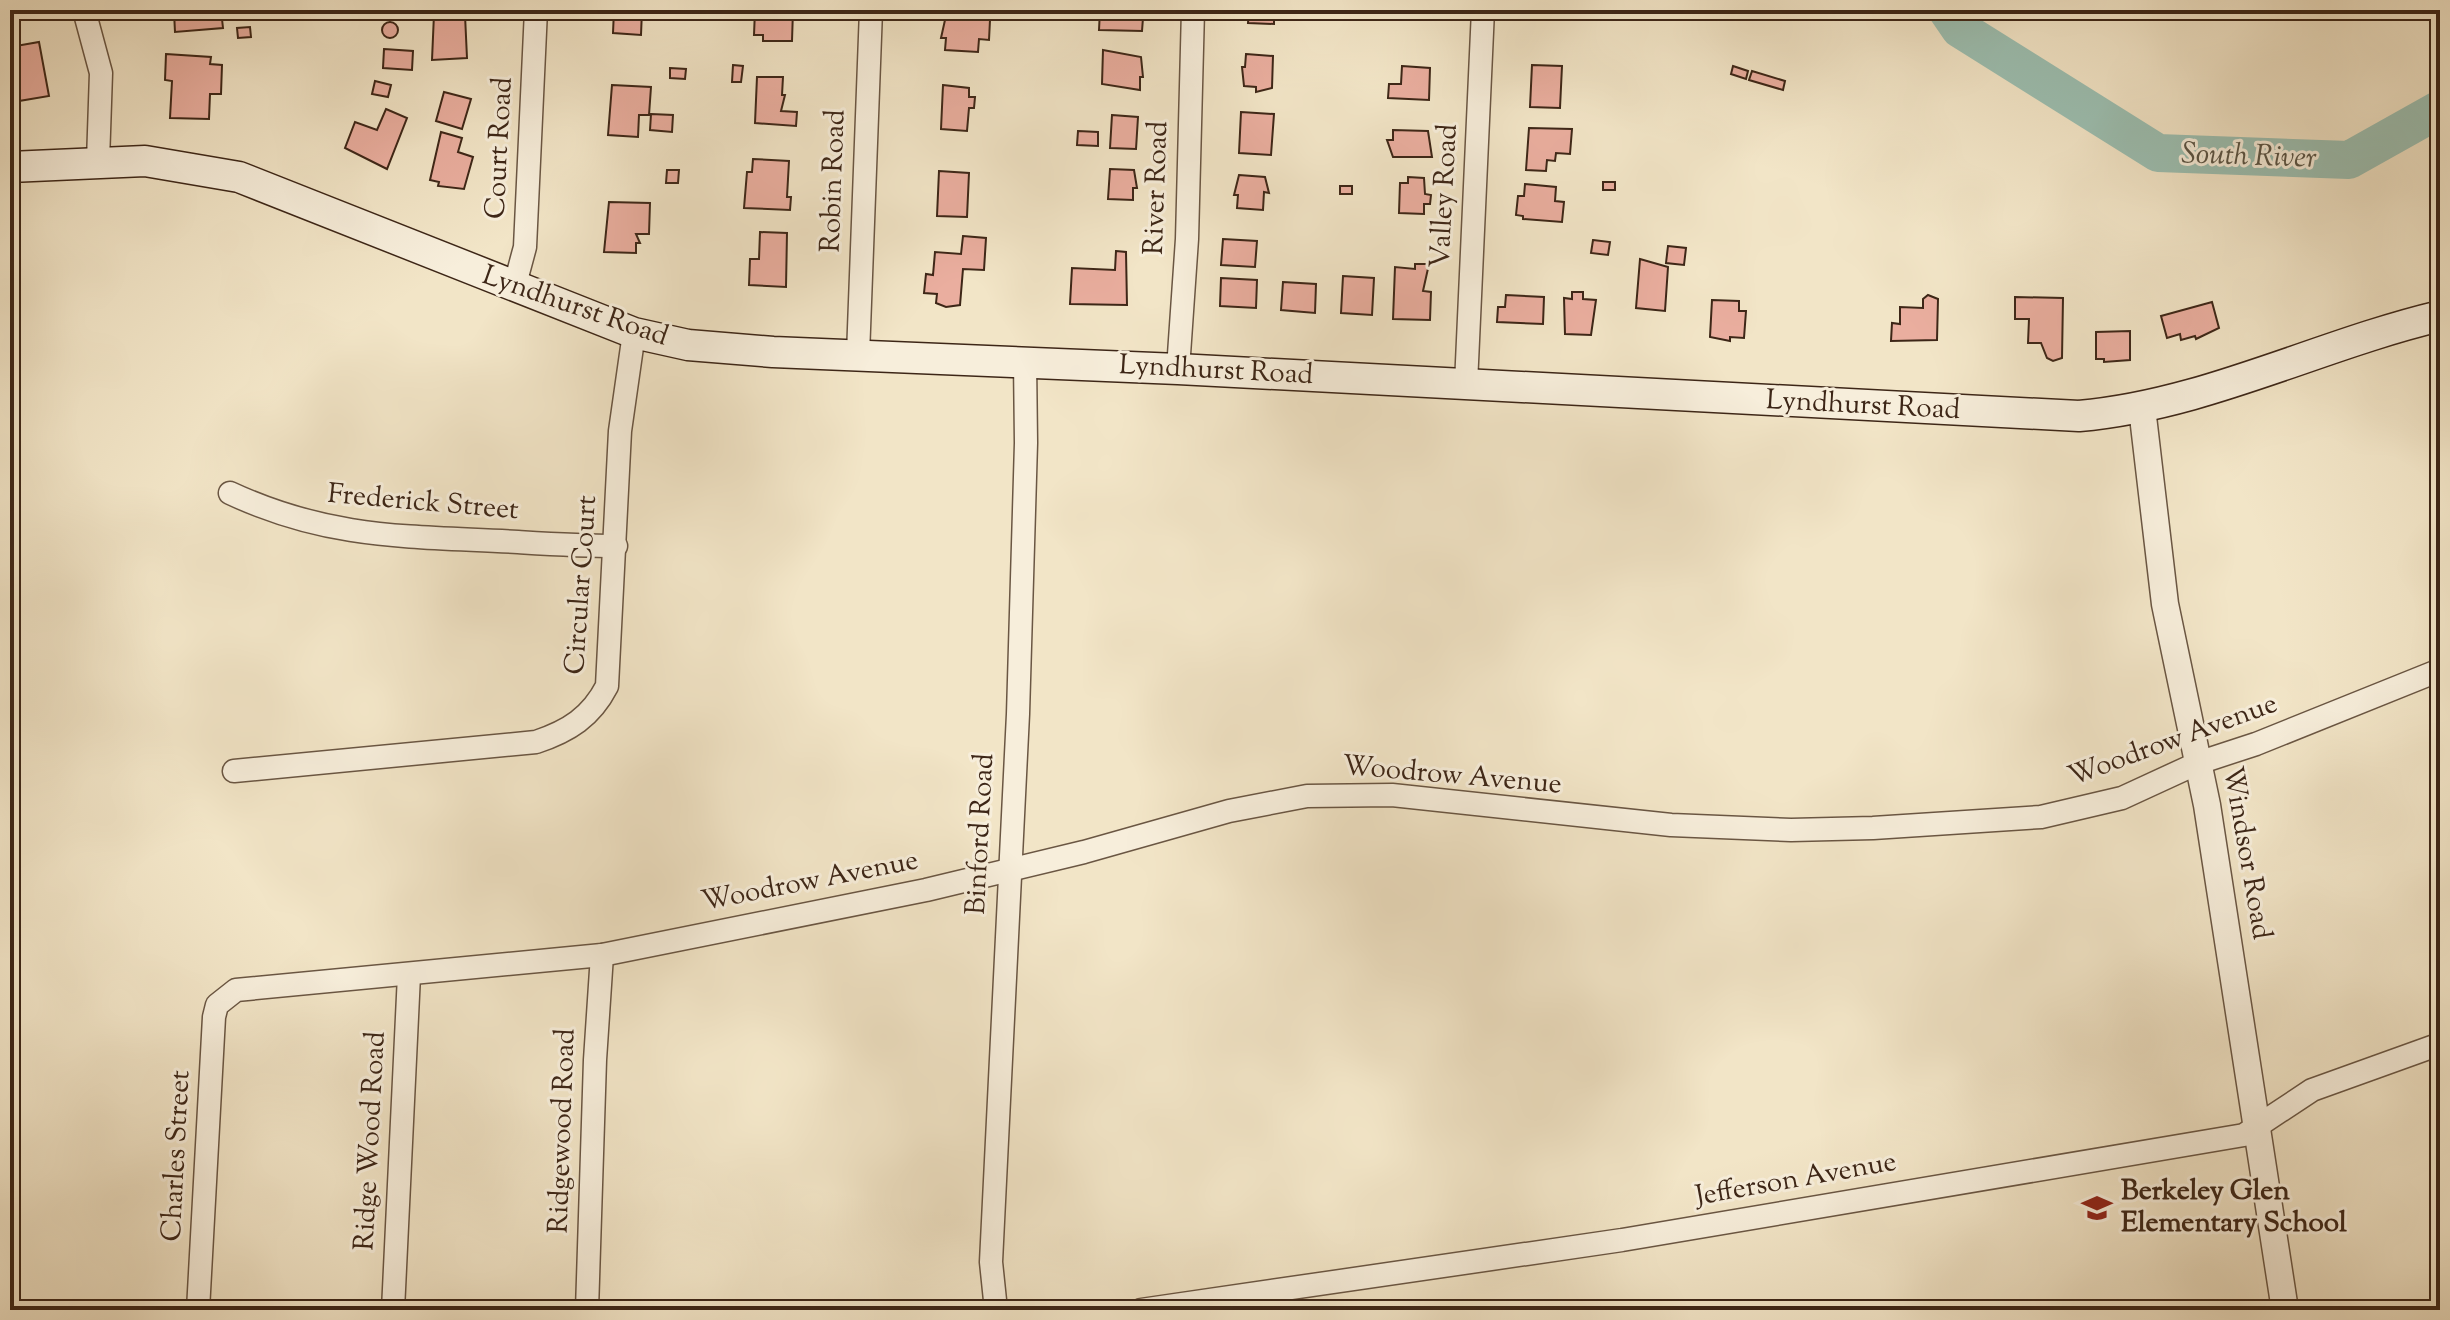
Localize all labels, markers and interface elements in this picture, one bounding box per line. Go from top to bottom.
street label: Court Road [476,76,524,220]
street label: Robin Road [812,109,856,253]
street label: River Road [1135,120,1179,256]
street label: Valley Road [1421,123,1469,269]
water label: South River [2181,133,2318,181]
street label: Lyndhurst Road [477,256,674,358]
street label: Lyndhurst Road [1118,346,1314,396]
street label: Lyndhurst Road [1765,381,1961,431]
street label: Frederick Street [326,475,521,531]
street label: Circular Court [556,494,608,676]
street label: Woodrow Avenue [2063,685,2283,797]
street label: Woodrow Avenue [1341,746,1563,806]
street label: Binford Road [957,752,1005,916]
street label: Windsor Road [2211,763,2281,943]
street label: Woodrow Avenue [698,841,922,923]
street label: Ridgewood Road [539,1028,587,1234]
street label: Ridge Wood Road [345,1030,397,1252]
street label: Charles Street [153,1069,201,1243]
street label: Jefferson Avenue [1690,1143,1900,1218]
place label: Berkeley Glen Elementary School [2121,1172,2347,1244]
school or university icon: Berkeley Glen Elementary School [2080,1191,2114,1225]

